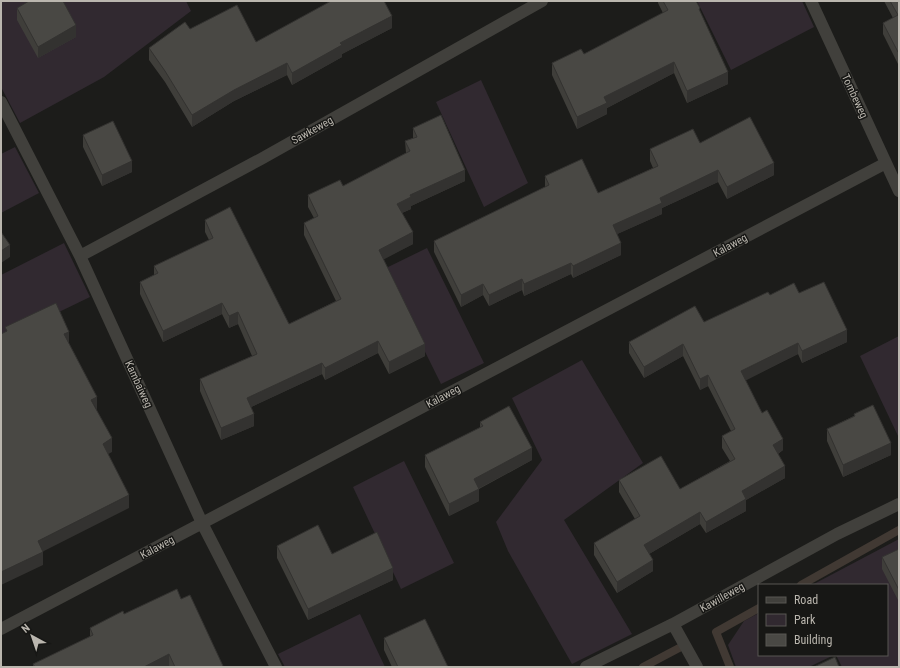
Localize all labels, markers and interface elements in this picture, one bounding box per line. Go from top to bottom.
street label: Tombeweg [839,72,870,120]
street label: Sawkeweg [289,114,335,147]
street label: Kalaweg [711,231,750,260]
street label: Kambaiweg [122,359,155,410]
street label: Kalaweg [424,382,463,411]
street label: Kalaweg [138,533,177,562]
street label: Kawilleweg [698,580,747,615]
legend [758,584,888,656]
text: Road [794,593,818,607]
text: Park [794,613,816,627]
north arrow [12,616,52,656]
text: N [19,621,33,636]
text: Building [794,633,832,647]

